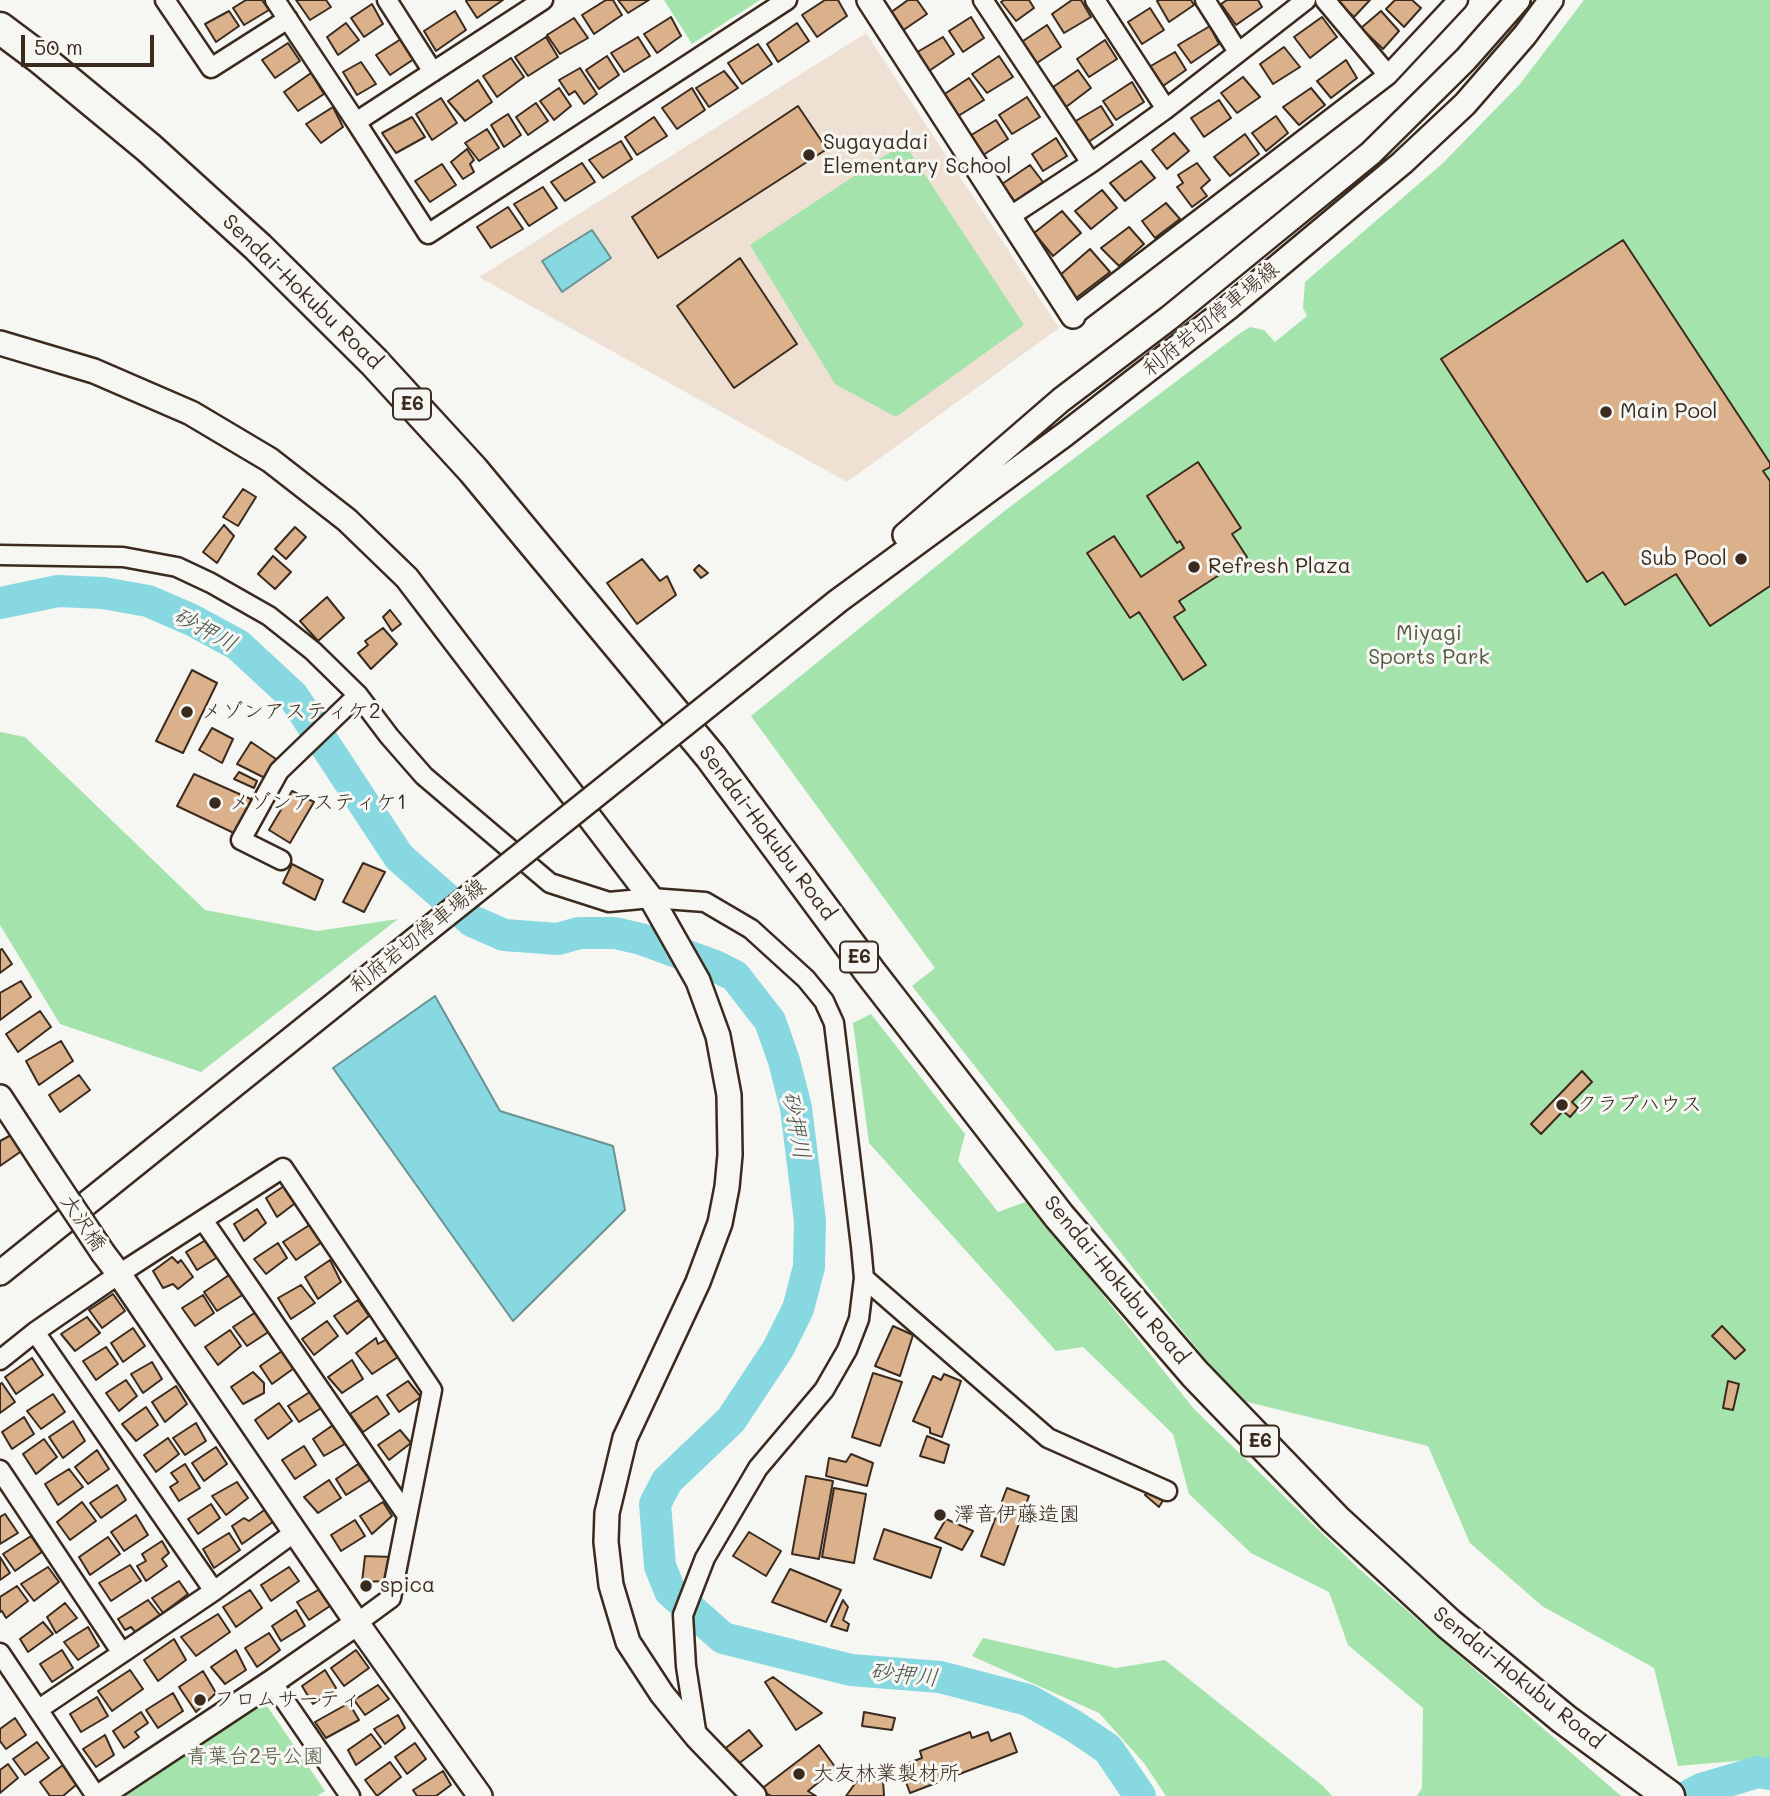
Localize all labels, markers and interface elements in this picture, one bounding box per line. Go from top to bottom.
scale bar [24,21,158,65]
text: 50 m [34,33,83,60]
place label: Sugayadai Elementary School [823,130,1011,180]
marker: Sugayadai Elementary School [801,147,817,163]
street label: Sendai-Hokubu Road [217,209,387,375]
street label: 利府岩切停車場線 [1138,256,1284,382]
road number: E6 [393,388,431,420]
place label: Main Pool [1620,399,1718,425]
marker: Main Pool [1598,404,1614,420]
place label: Sub Pool [1641,546,1727,572]
marker: Sub Pool [1733,551,1749,567]
place label: Refresh Plaza [1208,554,1351,580]
marker: Refresh Plaza [1186,559,1202,575]
water label: 砂押川 [168,602,242,658]
park label: Miyagi Sports Park [1368,621,1490,671]
place label: メゾンアスティケ2 [201,699,381,725]
marker: メゾンアスティケ2 [179,704,195,720]
street label: Sendai-Hokubu Road [693,741,841,925]
place label: メゾンアスティケ1 [229,790,406,816]
marker: メゾンアスティケ1 [207,795,223,811]
street label: 利府岩切停車場線 [345,873,491,999]
road number: E6 [840,942,878,973]
water label: 砂押川 [776,1089,816,1161]
place label: クラブハウス [1576,1092,1702,1118]
marker: クラブハウス [1554,1097,1570,1113]
street label: 大沢橋 [55,1190,111,1256]
street label: Sendai-Hokubu Road [1038,1191,1194,1369]
road number: E6 [1241,1426,1279,1456]
place label: 澤音伊藤造園 [954,1502,1080,1528]
marker: 澤音伊藤造園 [932,1507,948,1523]
place label: spica [380,1573,435,1599]
marker: spica [358,1578,374,1594]
street label: Sendai-Hokubu Road [1428,1601,1608,1755]
water label: 砂押川 [868,1658,940,1692]
place label: フロムサーティ [214,1687,361,1713]
marker: フロムサーティ [192,1692,208,1708]
park label: 青葉台2号公園 [186,1744,324,1770]
place label: 大友林業製材所 [813,1761,960,1787]
marker: 大友林業製材所 [791,1766,807,1782]

